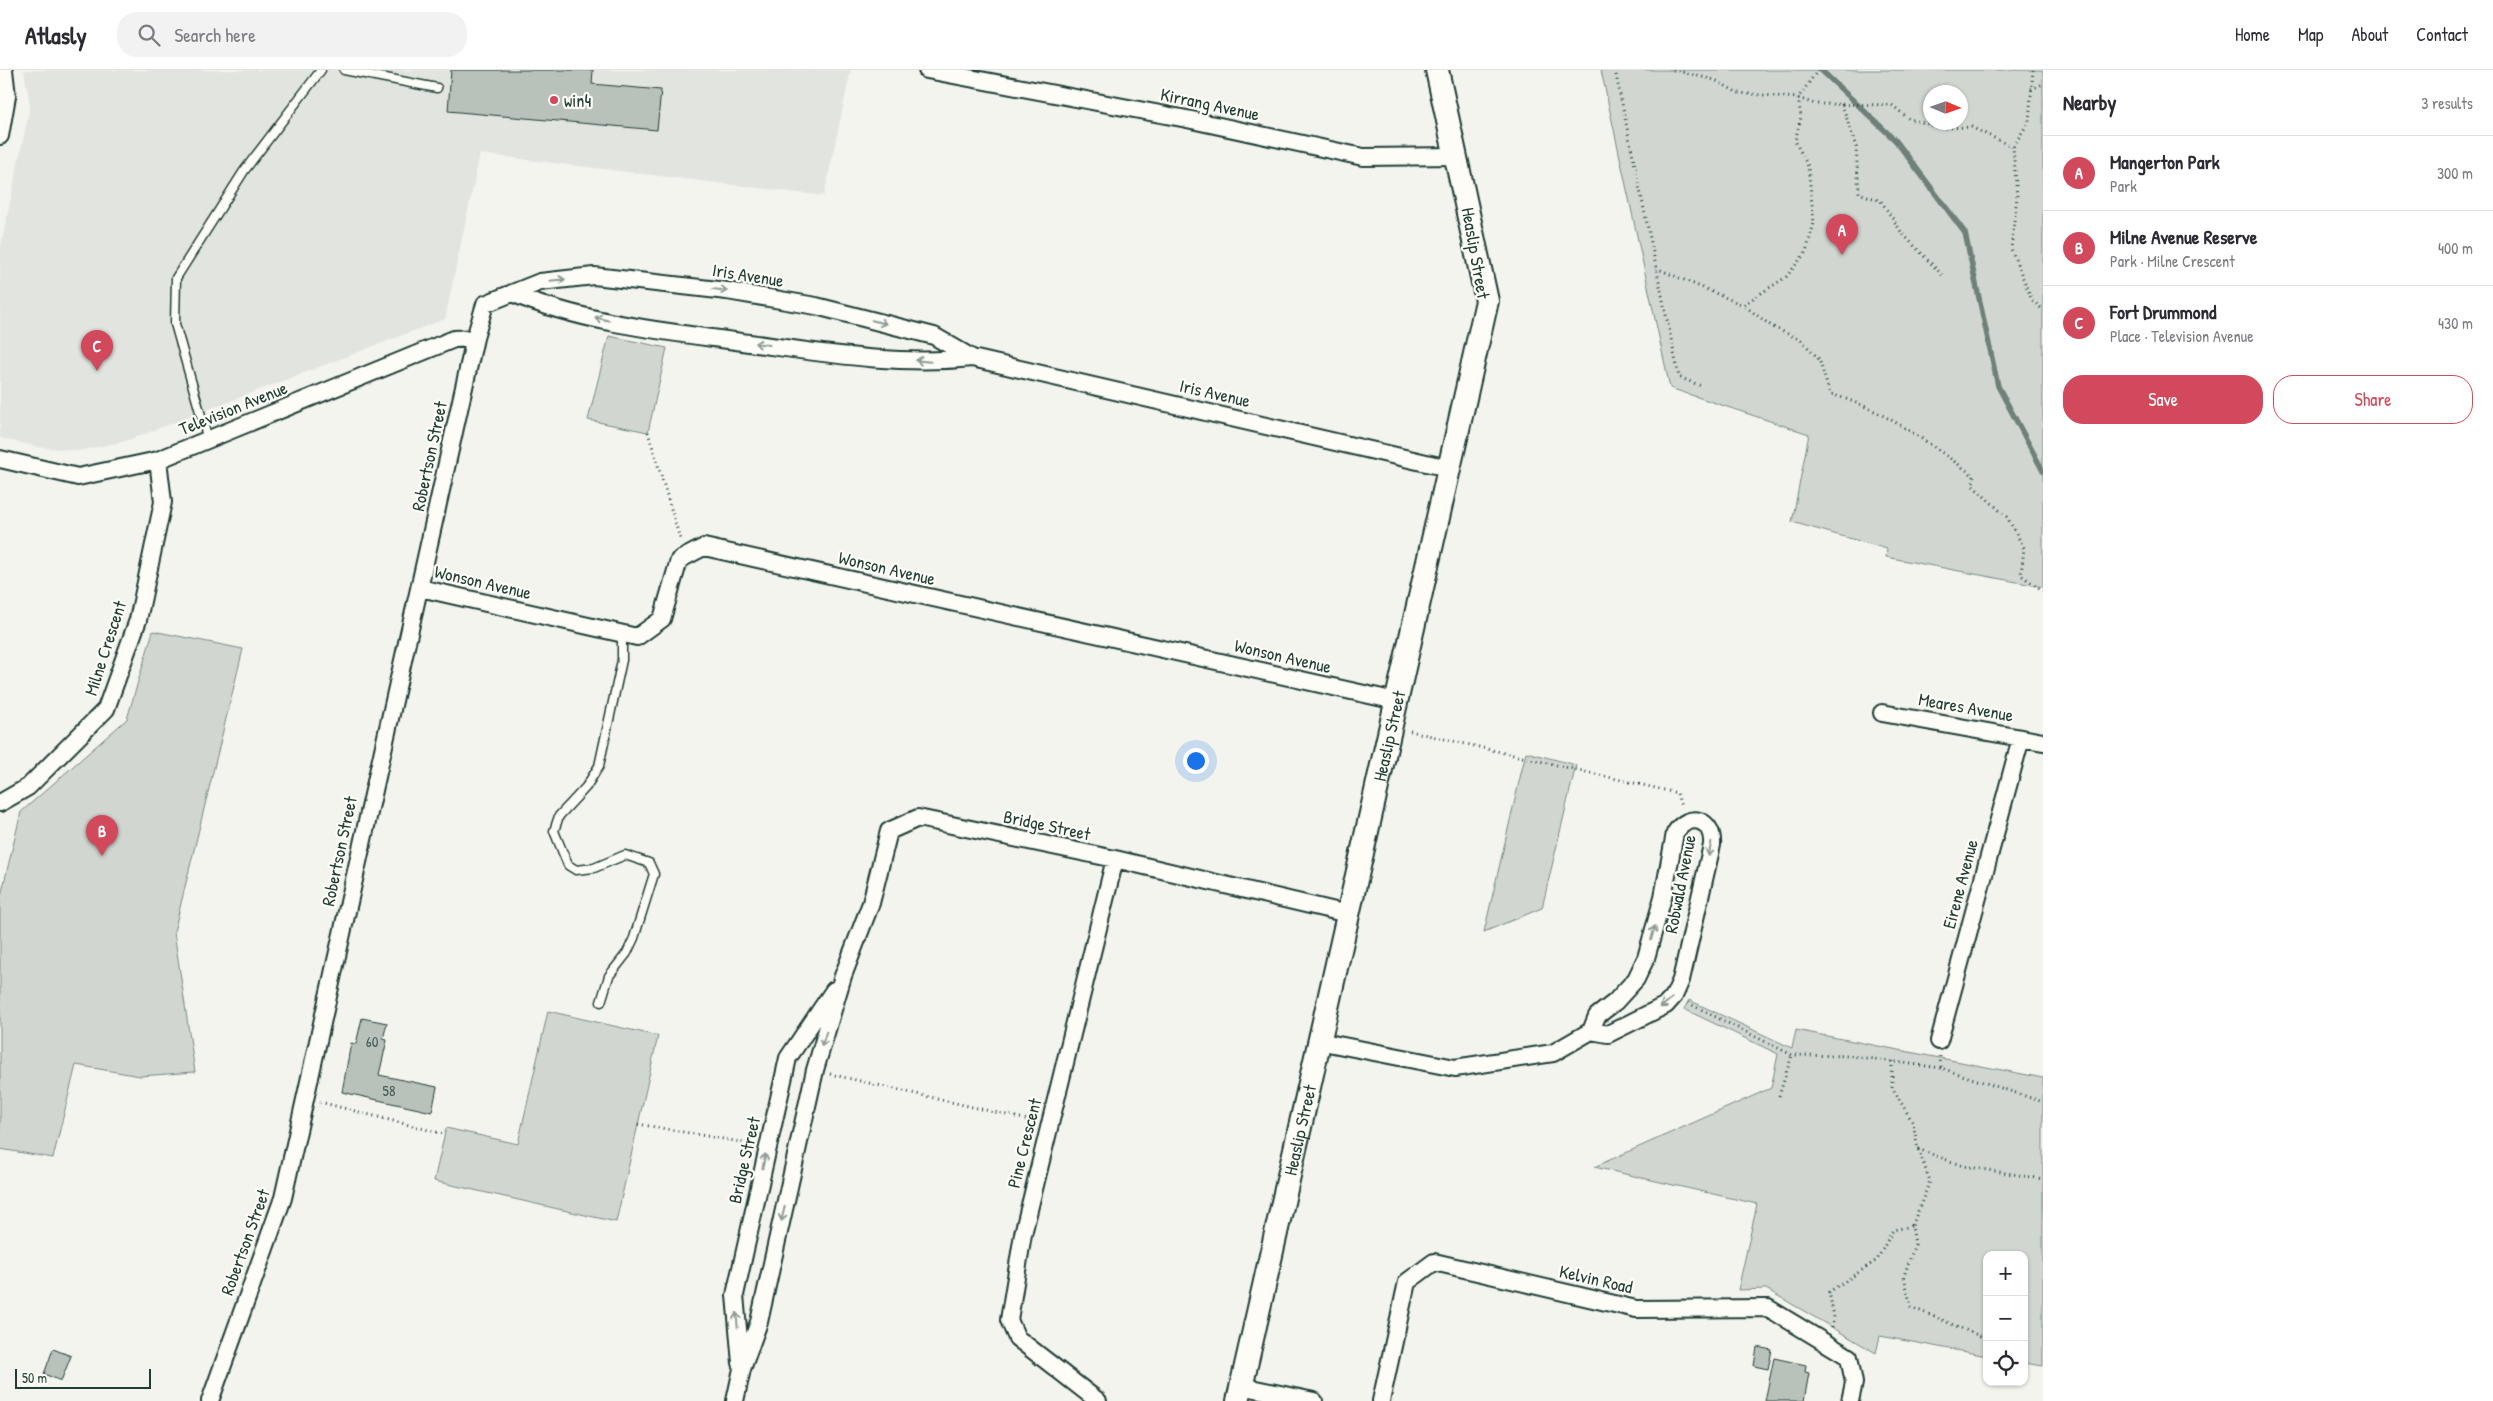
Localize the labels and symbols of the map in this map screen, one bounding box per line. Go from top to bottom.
street label: Kirrang Avenue [1158,81,1262,127]
north arrow [1923,85,1968,130]
place label: win4 [564,88,592,113]
marker: win4 [548,94,560,106]
street label: Heaslip Street [1456,205,1496,301]
pin: A [1826,214,1858,255]
street label: Iris Avenue [711,257,785,293]
one-way arrow [550,275,566,285]
one-way arrow [712,285,728,295]
one-way arrow [594,313,610,323]
one-way arrow [871,318,887,327]
pin: C [81,330,113,371]
one-way arrow [754,339,770,349]
one-way arrow [916,357,932,366]
street label: Iris Avenue [1177,373,1253,413]
street label: Television Avenue [175,375,291,441]
street label: Robertson Street [405,398,453,513]
street label: Wonson Avenue [836,545,938,591]
street label: Wonson Avenue [432,559,534,605]
street label: Milne Crescent [78,597,132,699]
street label: Wonson Avenue [1232,633,1334,679]
street label: Meares Avenue [1917,686,2015,728]
street label: Heaslip Street [1366,687,1411,784]
your location [1183,748,1209,774]
street label: Robertson Street [315,793,363,908]
street label: Bridge Street [1001,804,1094,847]
pin: B [86,815,118,856]
street label: Robwald Avenue [1658,833,1702,935]
street label: Eirene Avenue [1936,837,1984,931]
one-way arrow [1705,841,1715,857]
one-way arrow [1648,926,1658,942]
one-way arrow [1659,998,1672,1009]
house number: 60 [366,1031,379,1052]
one-way arrow [819,1031,829,1047]
house number: 58 [383,1080,395,1101]
street label: Heaslip Street [1277,1081,1322,1178]
street label: Pine Crescent [1001,1095,1047,1190]
street label: Bridge Street [722,1113,766,1206]
one-way arrow [760,1153,769,1169]
street label: Robertson Street [214,1185,276,1299]
one-way arrow [778,1206,787,1222]
street label: Kelvin Road [1557,1258,1635,1300]
one-way arrow [732,1313,742,1329]
scale bar [15,1366,151,1389]

